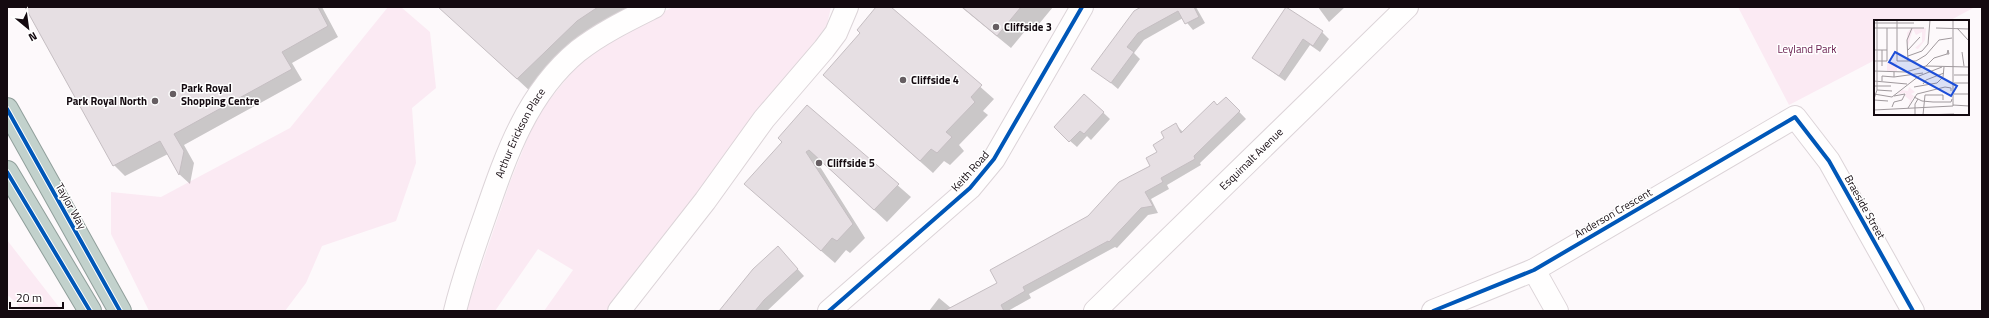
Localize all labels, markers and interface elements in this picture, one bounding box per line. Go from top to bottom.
north arrow [8,8,48,48]
place label: Cliffside 3 [1004,19,1052,35]
inset map [1874,20,1969,115]
marker: Cliffside 3 [991,22,1001,32]
text: N [26,28,40,46]
park label: Leyland Park [1777,41,1837,57]
place label: Cliffside 4 [911,72,959,88]
marker: Cliffside 4 [898,75,908,85]
place label: Park Royal Shopping Centre [181,80,260,109]
street label: Arthur Erickson Place [491,84,549,180]
marker: Park Royal Shopping Centre [168,89,178,99]
place label: Park Royal North [66,93,147,109]
marker: Park Royal North [150,96,160,106]
street label: Esquimalt Avenue [1216,124,1287,194]
street label: Keith Road [947,147,993,195]
place label: Cliffside 5 [827,155,875,171]
marker: Cliffside 5 [814,158,824,168]
street label: Braeside Street [1841,172,1889,242]
street label: Taylor Way [52,180,91,233]
street label: Anderson Crescent [1571,184,1655,242]
scale bar [10,284,63,310]
text: 20 m [16,288,42,307]

